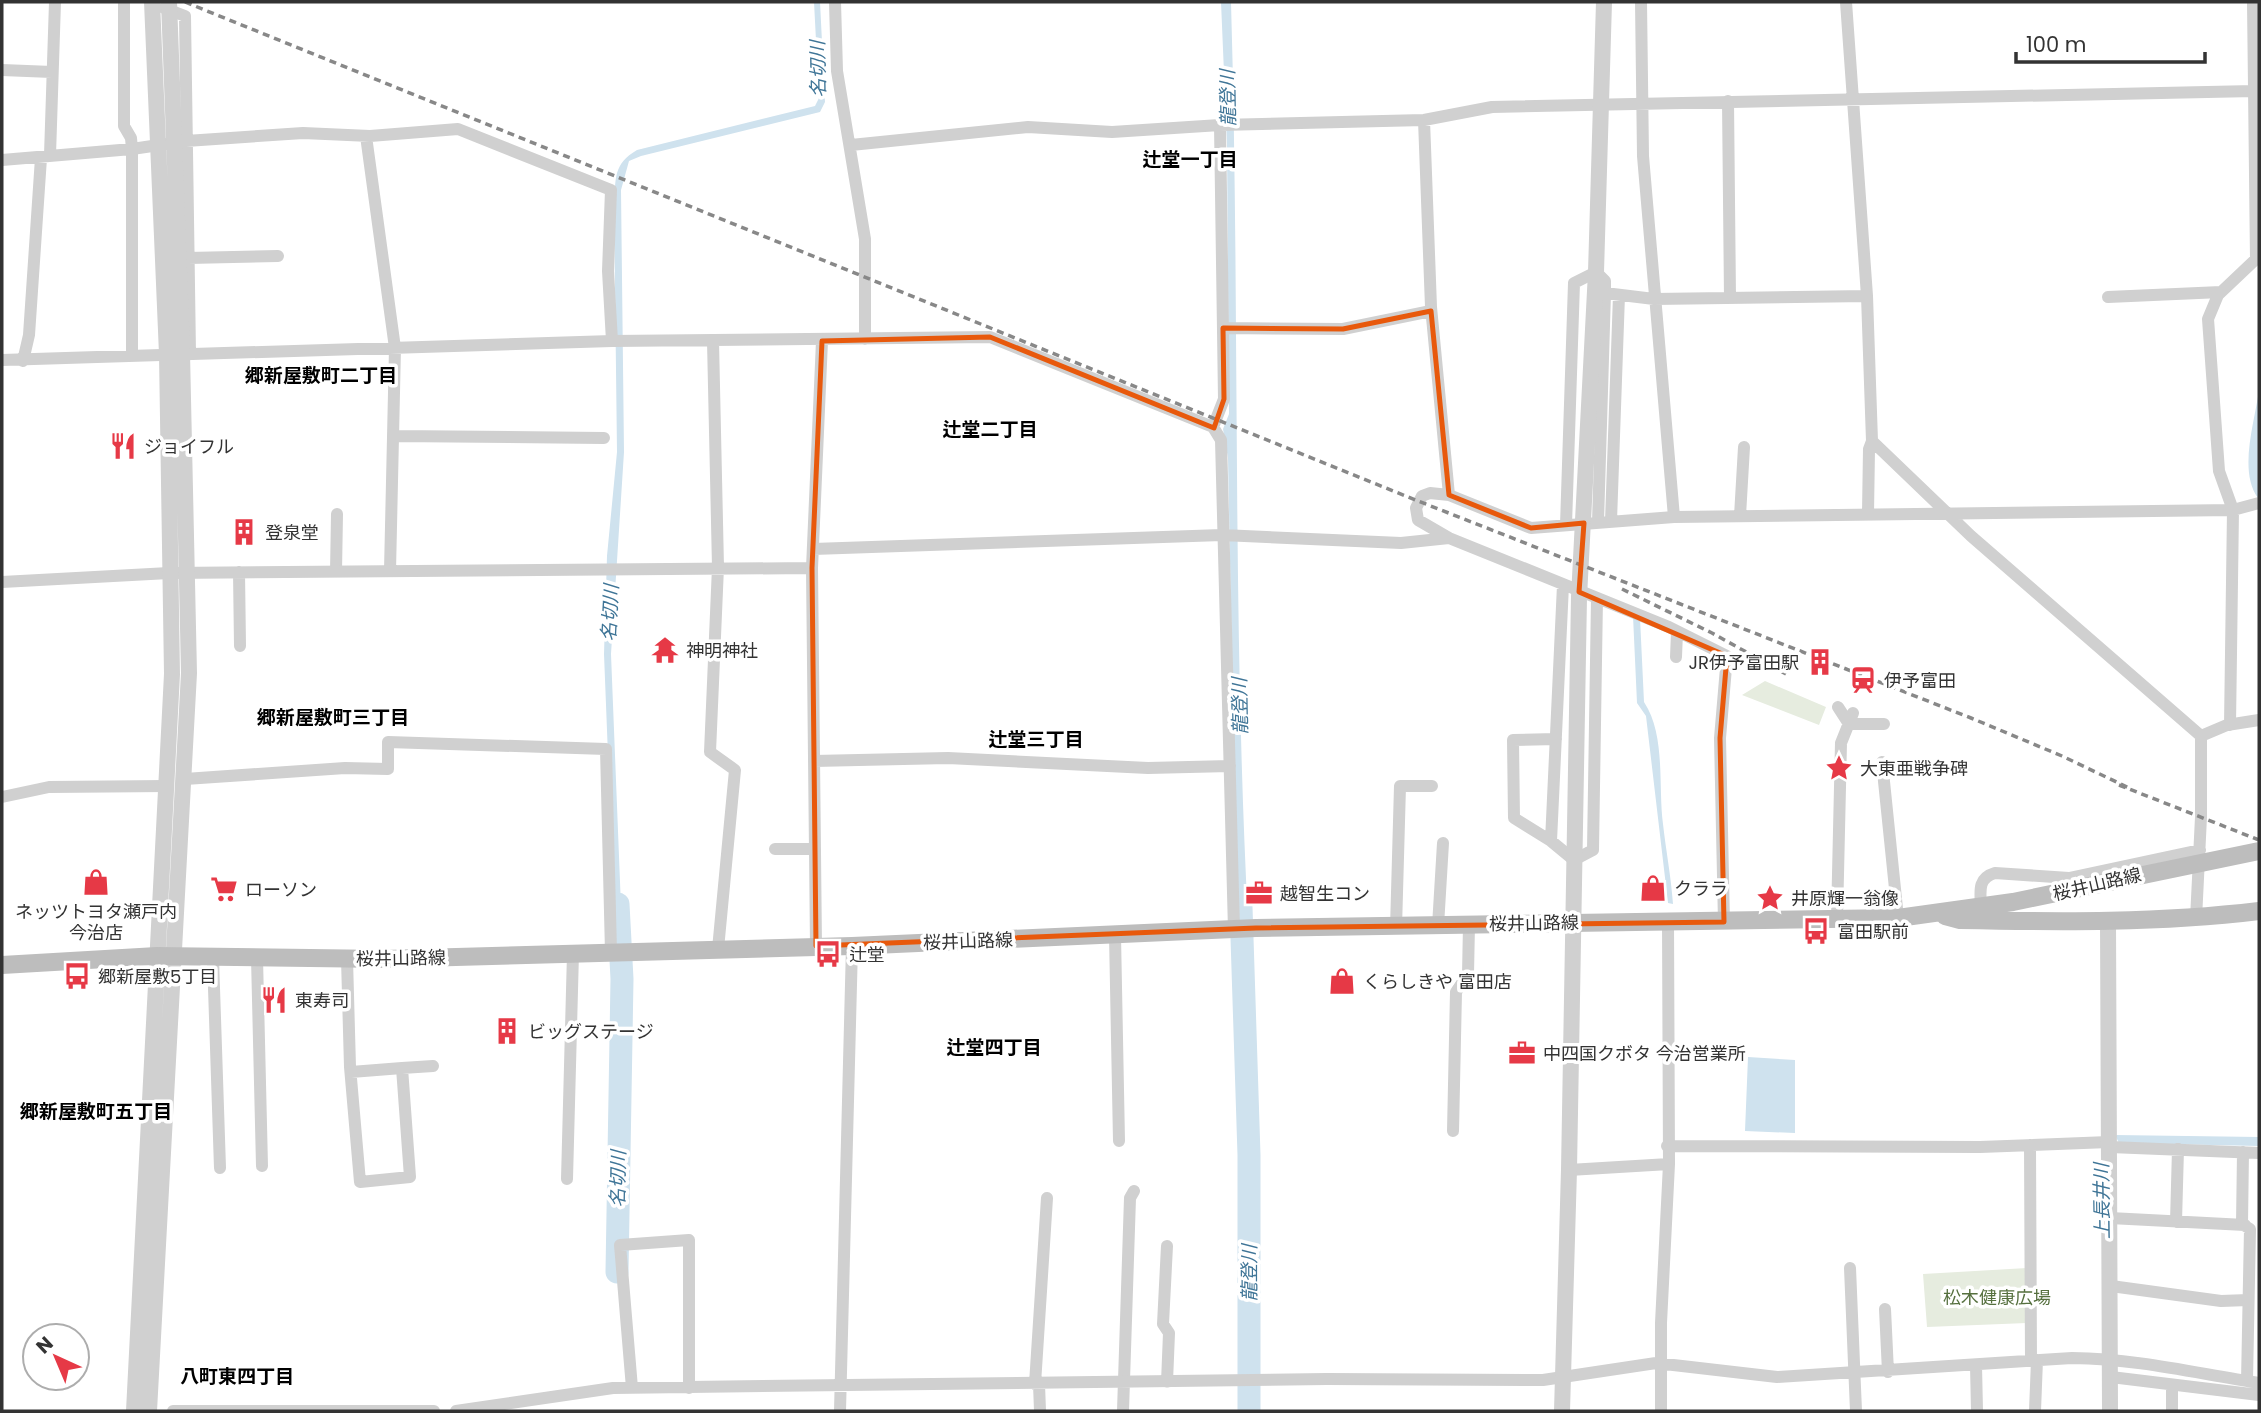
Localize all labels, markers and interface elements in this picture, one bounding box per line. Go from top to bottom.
scale bar [2016,21,2205,65]
text: 100 m [2026,30,2086,59]
water label: 名切川 [804,38,832,98]
water label: 龍登川 [1214,67,1242,127]
district label: 辻堂一丁目 [1142,146,1238,173]
district label: 郷新屋敷町二丁目 [245,362,397,389]
district label: 辻堂二丁目 [942,416,1038,443]
restaurant icon: ジョイフル [108,431,138,461]
place label: ジョイフル [144,434,234,459]
building icon: 登泉堂 [229,517,259,547]
place label: 登泉堂 [265,520,319,545]
water label: 名切川 [595,582,625,642]
temple icon: 神明神社 [650,635,680,665]
place label: 神明神社 [686,638,758,663]
building icon: JR伊予富田駅 [1805,647,1835,677]
place label: JR伊予富田駅 [1689,650,1799,675]
station icon: 伊予富田 [1848,665,1878,695]
place label: 伊予富田 [1884,668,1956,693]
water label: 龍登川 [1226,675,1254,735]
district label: 郷新屋敷町三丁目 [257,704,409,731]
district label: 辻堂三丁目 [988,726,1084,753]
place icon: 大東亜戦争碑 [1824,753,1854,783]
place label: 大東亜戦争碑 [1860,756,1968,781]
street label: 桜井山路線 [2050,862,2144,906]
shop icon: ネッツトヨタ瀬戸内 今治店 [81,867,111,897]
shop icon: クララ [1638,873,1668,903]
supermarket icon: ローソン [209,874,239,904]
place label: クララ [1674,876,1728,901]
place label: ローソン [245,877,317,902]
office icon: 越智生コン [1244,878,1274,908]
place label: 越智生コン [1280,881,1370,906]
place icon: 井原輝一翁像 [1755,883,1785,913]
place label: 井原輝一翁像 [1791,886,1899,911]
place label: ネッツトヨタ瀬戸内 今治店 [15,899,177,945]
street label: 桜井山路線 [1489,910,1579,936]
bus stop icon: 富田駅前 [1801,916,1831,946]
place label: 富田駅前 [1837,919,1909,944]
street label: 桜井山路線 [923,927,1013,955]
bus stop icon: 辻堂 [813,939,843,969]
place label: 辻堂 [849,942,885,967]
street label: 桜井山路線 [356,945,446,971]
bus stop icon: 郷新屋敷5丁目 [62,961,92,991]
place label: 郷新屋敷5丁目 [98,964,217,989]
shop icon: くらしきや 富田店 [1327,966,1357,996]
place label: くらしきや 富田店 [1363,969,1512,994]
restaurant icon: 東寿司 [259,985,289,1015]
place label: 東寿司 [295,988,349,1013]
building icon: ビッグステージ [492,1016,522,1046]
place label: ビッグステージ [528,1019,654,1044]
district label: 辻堂四丁目 [946,1034,1042,1061]
office icon: 中四国クボタ 今治営業所 [1507,1038,1537,1068]
place label: 中四国クボタ 今治営業所 [1543,1041,1746,1066]
district label: 郷新屋敷町五丁目 [20,1098,172,1125]
water label: 名切川 [604,1148,632,1208]
water label: 上長井川 [2088,1161,2116,1239]
water label: 龍登川 [1236,1243,1263,1302]
park label: 松木健康広場 [1943,1285,2051,1310]
north arrow [21,1322,91,1392]
text: N [30,1330,59,1360]
district label: 八町東四丁目 [180,1363,294,1390]

